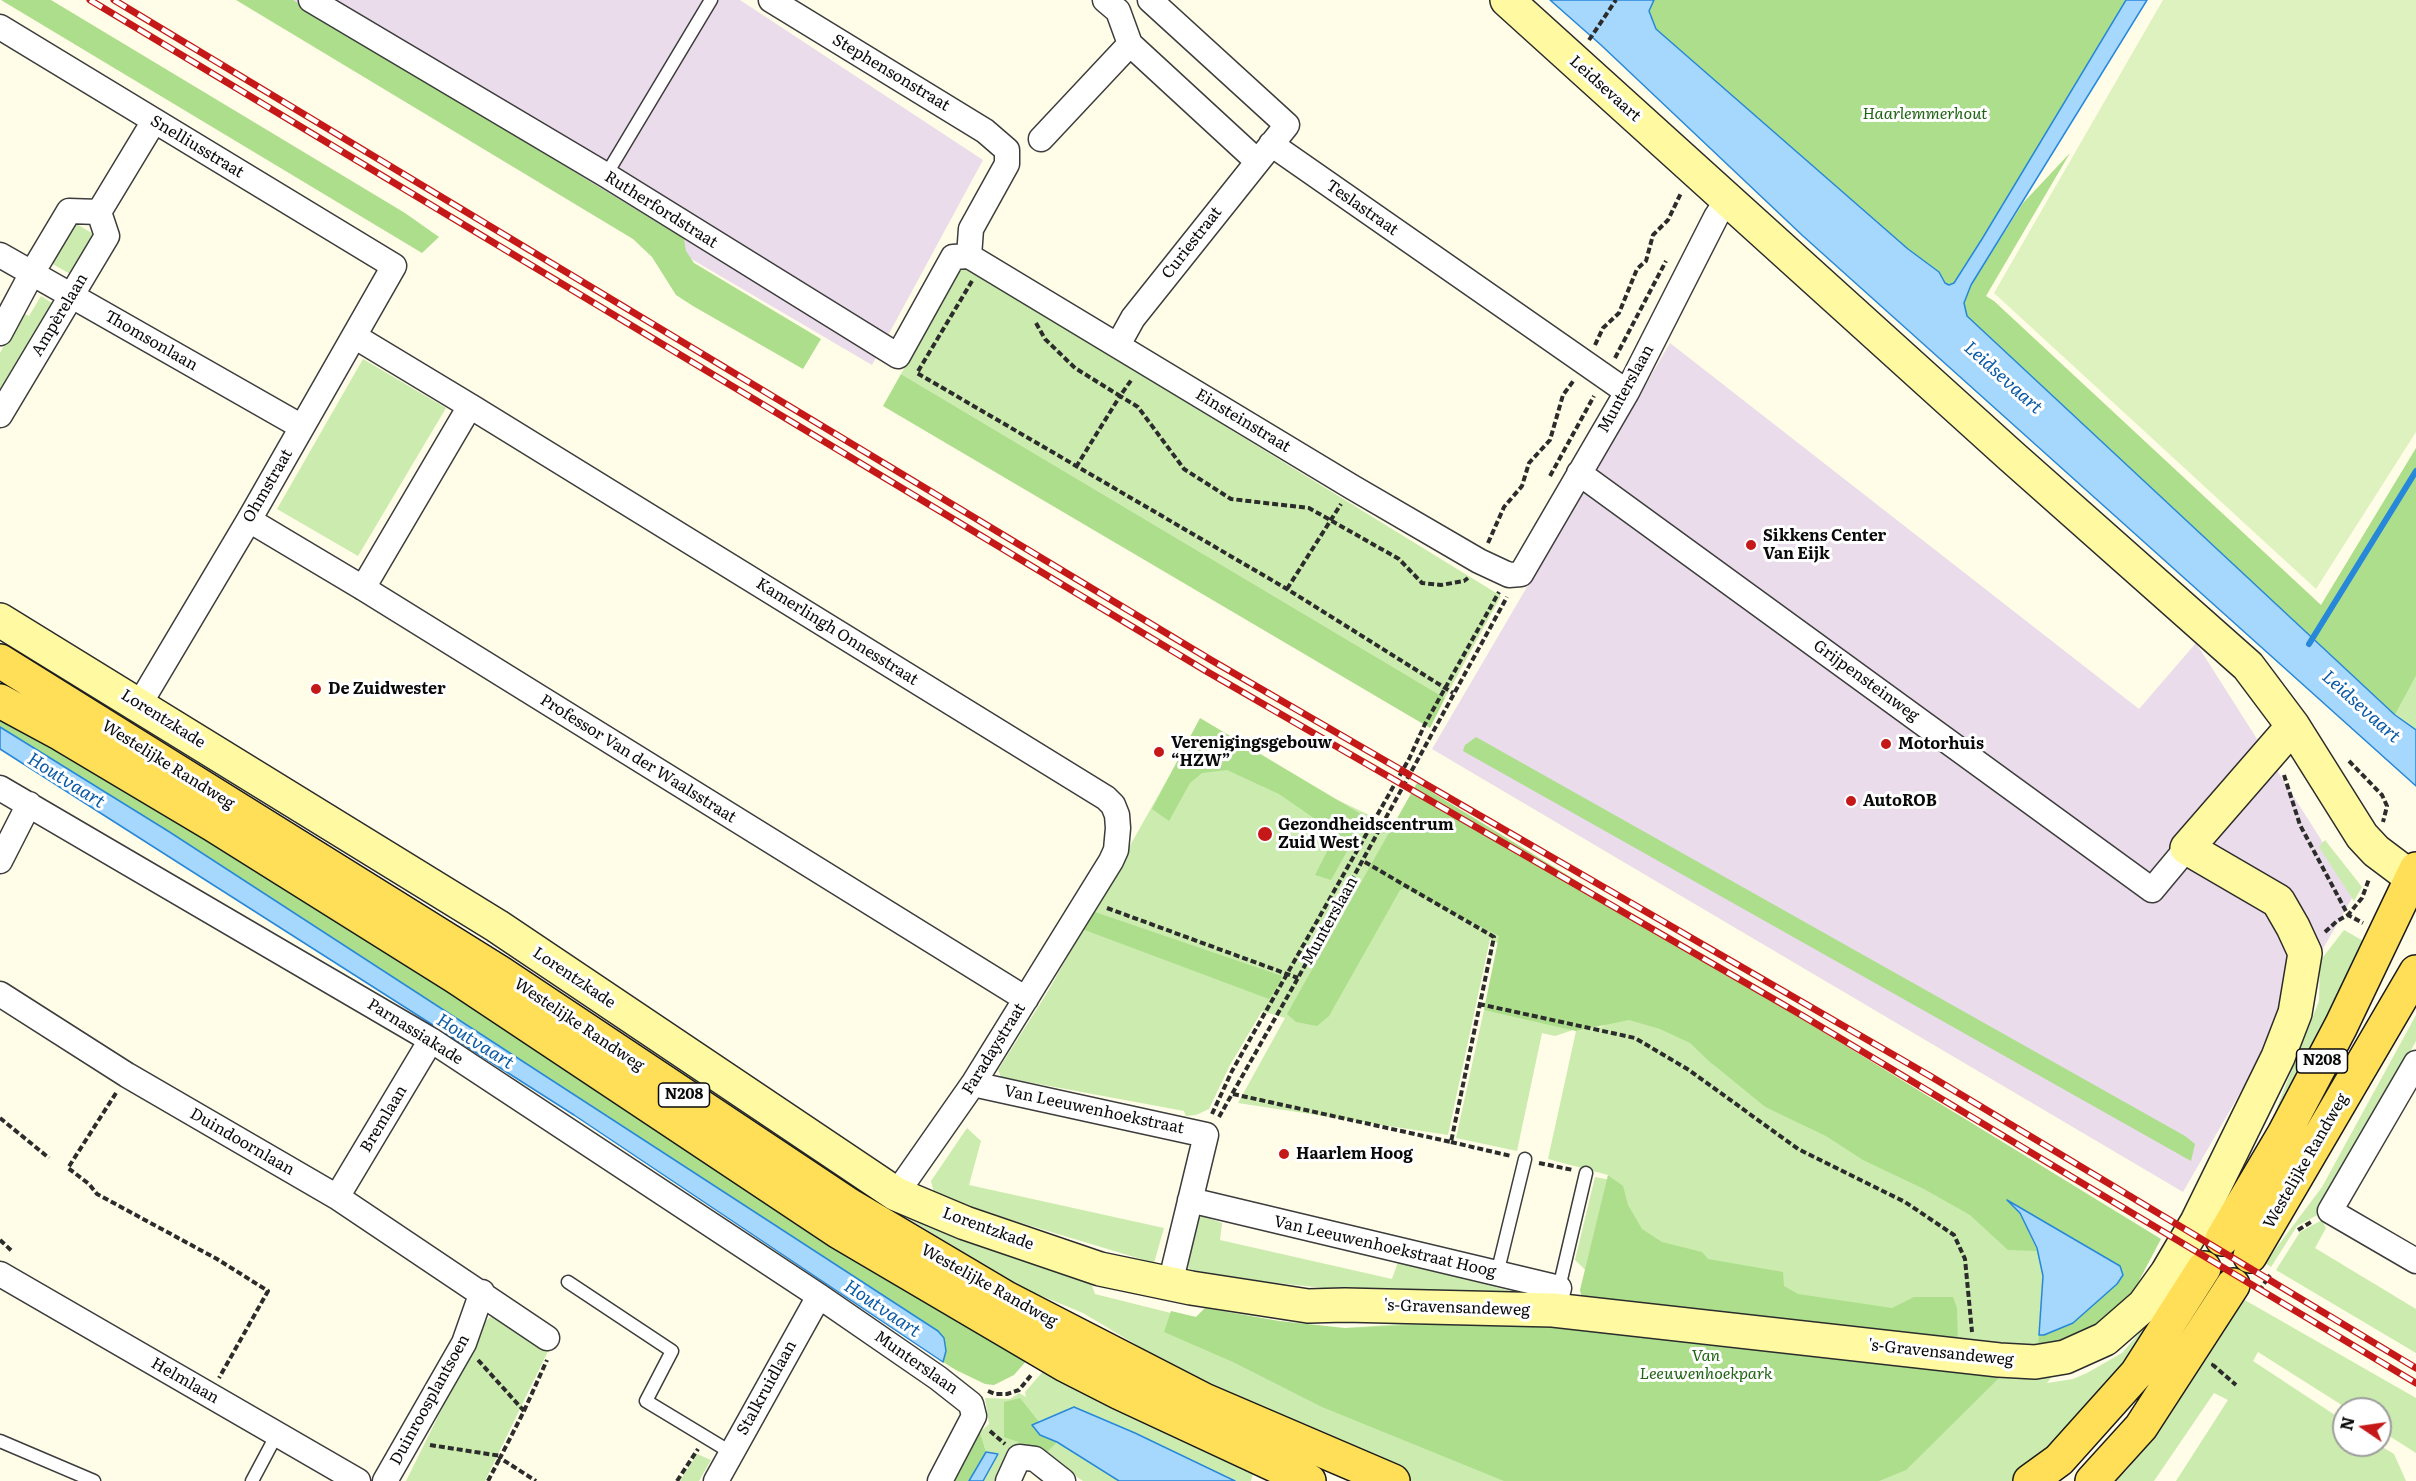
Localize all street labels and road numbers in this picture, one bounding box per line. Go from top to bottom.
street label: Stephensonstraat [829,30,953,116]
street label: Leidsevaart [1565,52,1645,126]
street label: Snelliusstraat [147,112,247,182]
street label: Rutherfordstraat [601,167,721,253]
street label: Teslastraat [1322,176,1402,240]
street label: Curiestraat [1158,203,1226,283]
street label: Ampèrelaan [28,270,92,360]
street label: Thomsonlaan [101,307,201,375]
street label: Munterslaan [1594,342,1658,436]
street label: Einsteinstraat [1192,385,1294,457]
street label: Ohmstraat [239,446,297,526]
street label: Kamerlingh Onnesstraat [752,574,922,690]
street label: Grijpensteinweg [1809,636,1923,726]
street label: Lorentzkade [117,686,209,752]
street label: Professor Van der Waalsstraat [536,691,740,827]
street label: Westelijke Randweg [98,716,238,814]
street label: Munterslaan [1298,874,1362,968]
street label: Lorentzkade [529,943,619,1013]
street label: Westelijke Randweg [510,974,648,1076]
street label: Parnassiakade [364,995,466,1069]
street label: Faradaystraat [958,1000,1030,1098]
road number: N208 [2296,1049,2348,1073]
street label: Bremlaan [357,1082,411,1156]
street label: Van Leeuwenhoekstraat [1002,1082,1186,1138]
road number: N208 [658,1083,710,1107]
street label: Westelijke Randweg [2260,1090,2352,1232]
street label: Duindoornlaan [186,1104,298,1180]
street label: Lorentzkade [940,1204,1036,1254]
street label: Van Leeuwenhoekstraat Hoog [1272,1212,1498,1282]
street label: Westelijke Randweg [918,1241,1060,1331]
street label: 's-Gravensandeweg [1384,1296,1530,1320]
street label: Munterslaan [870,1327,962,1399]
street label: Duinroosplantsoen [386,1331,474,1469]
street label: 's-Gravensandeweg [1867,1336,2015,1370]
street label: Stalkruidlaan [733,1337,801,1439]
street label: Helmlaan [148,1354,222,1408]

